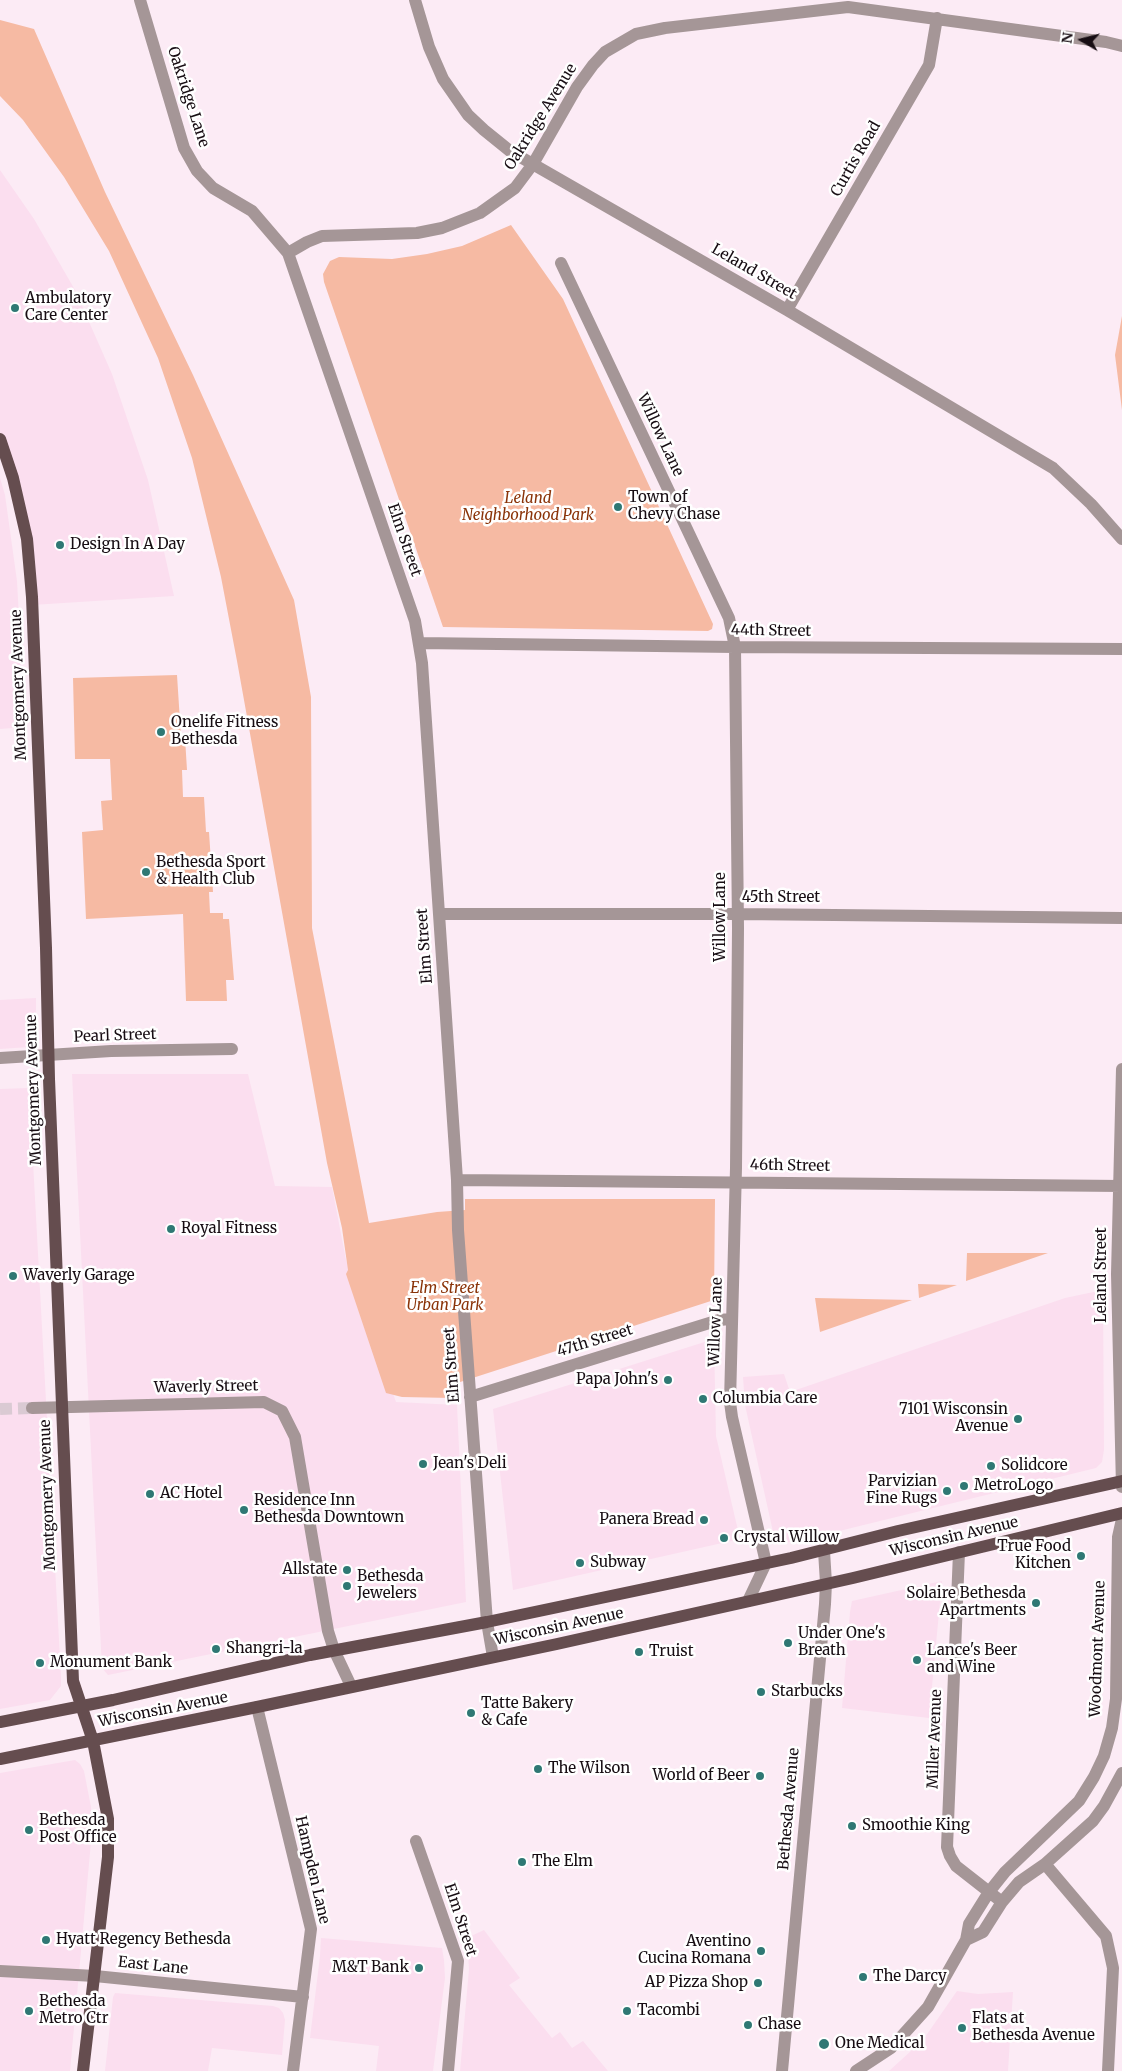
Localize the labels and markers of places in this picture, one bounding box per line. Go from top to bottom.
place label: Ambulatory Care Center [25,290,111,325]
marker: Ambulatory Care Center [9,302,21,314]
place label: Town of Chevy Chase [628,489,720,524]
marker: Town of Chevy Chase [612,501,624,513]
place label: Design In A Day [70,536,185,554]
marker: Design In A Day [54,539,66,551]
place label: Onelife Fitness Bethesda [171,714,278,749]
marker: Onelife Fitness Bethesda [155,726,167,738]
place label: Bethesda Sport & Health Club [156,854,266,889]
marker: Bethesda Sport & Health Club [140,866,152,878]
place label: Royal Fitness [181,1220,277,1238]
marker: Royal Fitness [165,1223,177,1235]
place label: Waverly Garage [23,1267,135,1285]
marker: Waverly Garage [7,1270,19,1282]
place label: Papa John's [576,1371,658,1389]
marker: Papa John's [662,1374,674,1386]
place label: Columbia Care [713,1390,817,1408]
marker: Columbia Care [697,1393,709,1405]
place label: 7101 Wisconsin Avenue [899,1401,1008,1436]
marker: 7101 Wisconsin Avenue [1012,1413,1024,1425]
place label: Jean's Deli [433,1455,507,1473]
place label: Solidcore [1001,1457,1068,1475]
marker: Jean's Deli [417,1458,429,1470]
marker: Solidcore [985,1460,997,1472]
place label: Parvizian Fine Rugs [866,1473,937,1508]
place label: MetroLogo [974,1477,1053,1495]
marker: MetroLogo [958,1480,970,1492]
place label: AC Hotel [160,1485,222,1503]
marker: Parvizian Fine Rugs [941,1485,953,1497]
marker: AC Hotel [144,1488,156,1500]
place label: Residence Inn Bethesda Downtown [254,1492,404,1527]
marker: Residence Inn Bethesda Downtown [238,1504,250,1516]
place label: Panera Bread [599,1511,694,1529]
marker: Panera Bread [698,1514,710,1526]
place label: Crystal Willow [734,1529,839,1547]
marker: Crystal Willow [718,1532,730,1544]
place label: True Food Kitchen [997,1538,1071,1573]
marker: True Food Kitchen [1075,1550,1087,1562]
place label: Subway [590,1554,646,1572]
marker: Subway [574,1557,586,1569]
place label: Allstate [282,1561,337,1579]
marker: Allstate [341,1564,353,1576]
place label: Bethesda Jewelers [357,1568,424,1603]
marker: Bethesda Jewelers [341,1580,353,1592]
place label: Solaire Bethesda Apartments [906,1585,1026,1620]
marker: Solaire Bethesda Apartments [1030,1597,1042,1609]
place label: Under One's Breath [798,1625,885,1660]
marker: Under One's Breath [782,1637,794,1649]
place label: Shangri-la [226,1640,303,1658]
place label: Lance's Beer and Wine [927,1642,1017,1677]
marker: Shangri-la [210,1643,222,1655]
place label: Truist [649,1643,694,1661]
marker: Truist [633,1646,645,1658]
place label: Monument Bank [50,1654,172,1672]
marker: Lance's Beer and Wine [911,1654,923,1666]
marker: Monument Bank [34,1657,46,1669]
place label: Starbucks [771,1683,843,1701]
marker: Starbucks [755,1686,767,1698]
place label: Tatte Bakery & Cafe [481,1695,573,1730]
marker: Tatte Bakery & Cafe [465,1707,477,1719]
place label: The Wilson [548,1760,630,1778]
marker: The Wilson [532,1763,544,1775]
place label: World of Beer [652,1767,750,1785]
marker: World of Beer [754,1770,766,1782]
place label: Bethesda Post Office [39,1812,117,1847]
place label: Smoothie King [862,1817,970,1835]
marker: Smoothie King [846,1820,858,1832]
marker: Bethesda Post Office [23,1824,35,1836]
place label: The Elm [532,1853,593,1871]
marker: The Elm [516,1856,528,1868]
place label: Hyatt Regency Bethesda [56,1931,231,1949]
place label: Aventino Cucina Romana [638,1933,751,1968]
marker: Hyatt Regency Bethesda [40,1934,52,1946]
marker: Aventino Cucina Romana [755,1945,767,1957]
place label: M&T Bank [332,1959,409,1977]
marker: M&T Bank [413,1962,425,1974]
place label: The Darcy [873,1968,947,1986]
marker: The Darcy [857,1971,869,1983]
place label: AP Pizza Shop [645,1974,748,1992]
marker: AP Pizza Shop [752,1977,764,1989]
place label: Bethesda Metro Ctr [39,1993,108,2028]
place label: Tacombi [637,2002,700,2020]
marker: Bethesda Metro Ctr [23,2005,35,2017]
marker: Tacombi [621,2005,633,2017]
place label: Flats at Bethesda Avenue [972,2010,1095,2045]
place label: Chase [758,2016,801,2034]
marker: Chase [742,2019,754,2031]
marker: Flats at Bethesda Avenue [956,2022,968,2034]
place label: One Medical [835,2035,924,2053]
marker: One Medical [817,2037,831,2051]

